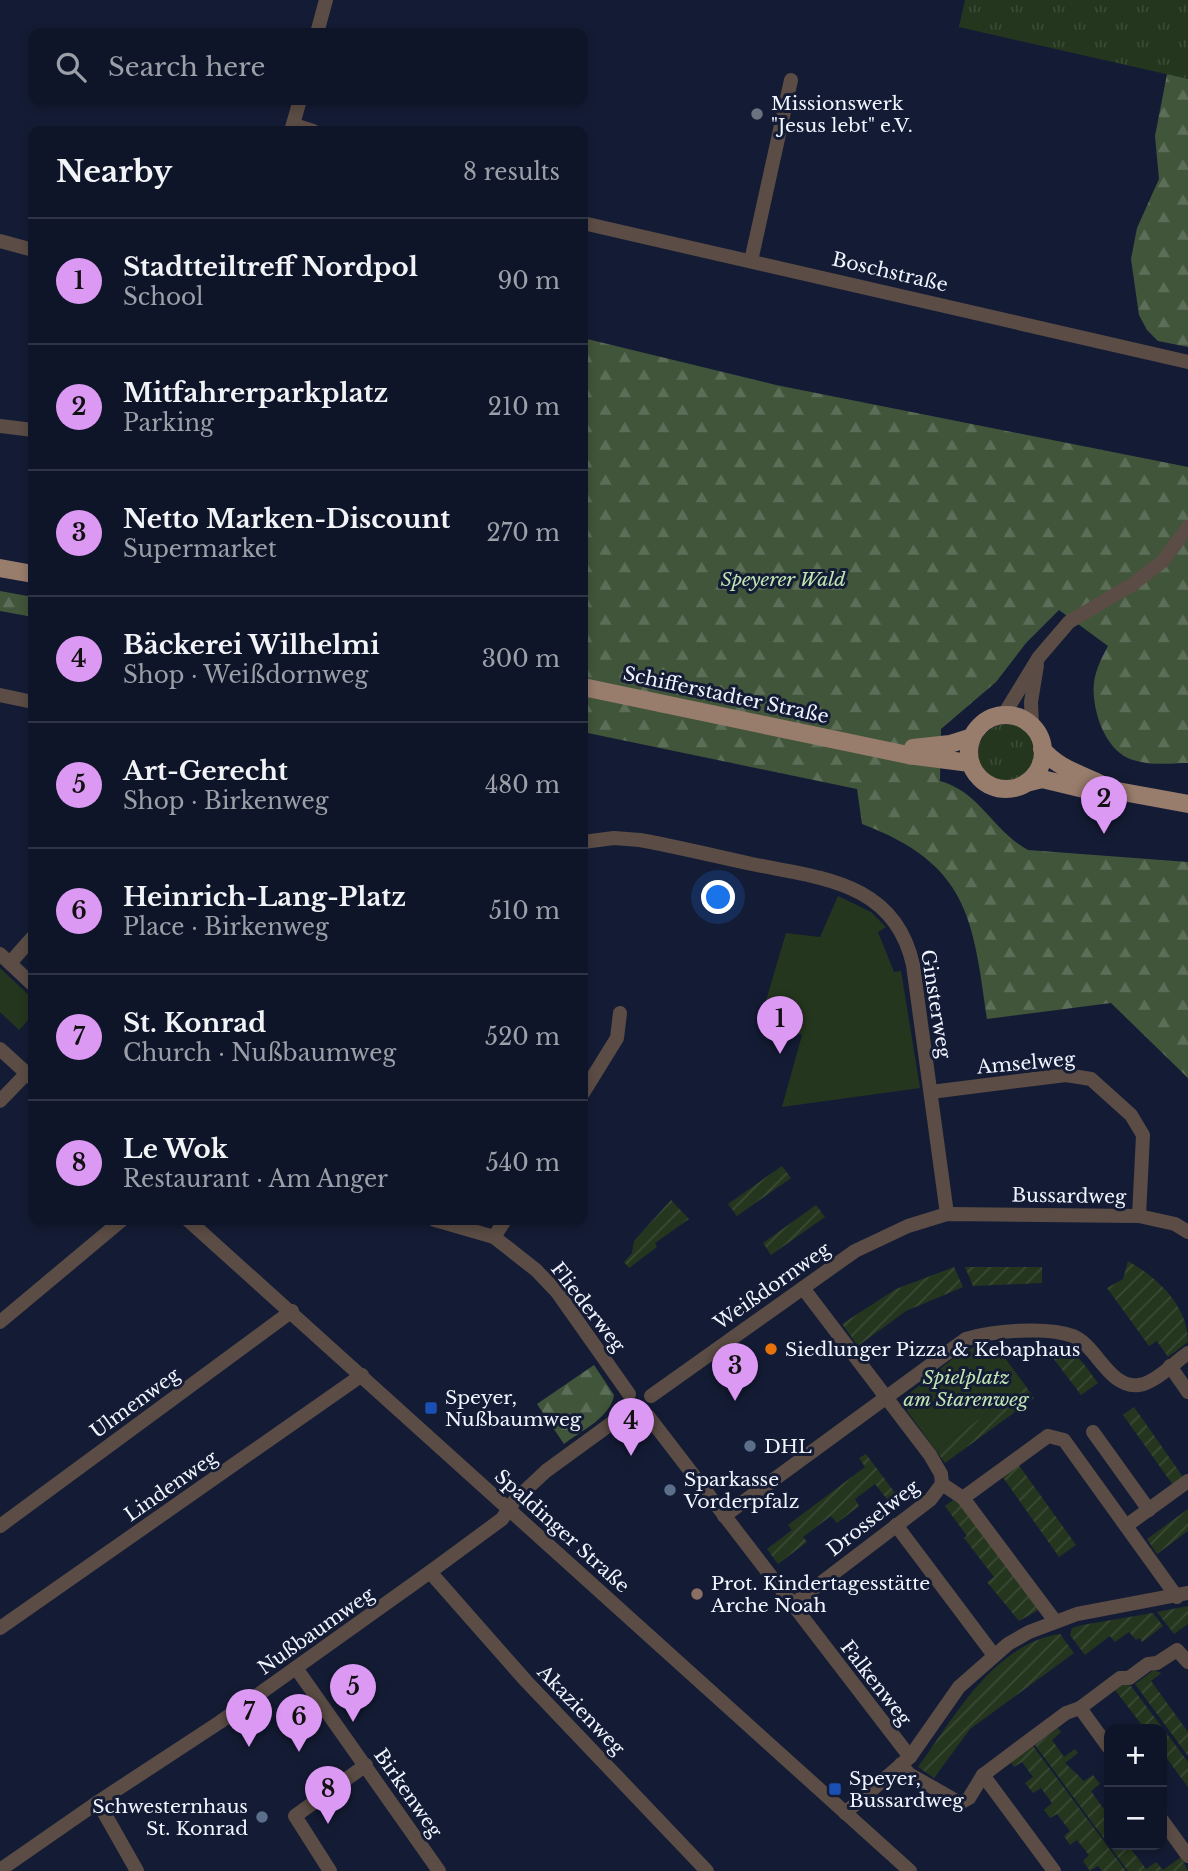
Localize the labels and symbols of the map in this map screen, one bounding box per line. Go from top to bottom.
place label: Missionswerk "Jesus lebt" e.V. [771,92,913,137]
marker: Missionswerk "Jesus lebt" e.V. [749,106,765,122]
street label: Boschstraße [830,248,950,296]
park label: Speyerer Wald [720,568,846,591]
street label: Schifferstadter Straße [621,662,831,728]
pin: 2 [1081,776,1127,834]
your location [701,880,735,914]
street label: Ginsterweg [916,948,956,1061]
pin: 1 [757,996,803,1054]
street label: Amselweg [975,1047,1077,1079]
street label: Bussardweg [1011,1184,1127,1209]
street label: Weißdornweg [709,1237,835,1335]
street label: Fliederweg [546,1258,630,1357]
place label: Siedlunger Pizza & Kebaphaus [785,1338,1080,1361]
marker: Siedlunger Pizza & Kebaphaus [763,1341,779,1357]
pin: 3 [712,1343,758,1401]
street label: Ulmenweg [86,1363,185,1443]
park label: Spielplatz am Starenweg [904,1366,1030,1411]
place label: Speyer, Nußbaumweg [445,1386,582,1431]
pin: 4 [608,1398,654,1456]
marker: Speyer, Nußbaumweg [423,1400,439,1416]
place label: DHL [764,1435,812,1458]
marker: DHL [742,1438,758,1454]
street label: Lindenweg [120,1445,222,1526]
street label: Spaldinger Straße [490,1465,634,1597]
place label: Sparkasse Vorderpfalz [683,1468,799,1513]
street label: Drosselweg [822,1475,924,1561]
marker: Sparkasse Vorderpfalz [662,1482,678,1498]
place label: Prot. Kindertagesstätte Arche Noah [710,1572,930,1617]
street label: Nußbaumweg [254,1582,379,1679]
marker: Prot. Kindertagesstätte Arche Noah [689,1586,705,1602]
street label: Falkenweg [836,1636,917,1731]
street label: Akazienweg [532,1660,630,1760]
pin: 5 [330,1664,376,1722]
pin: 7 [226,1689,272,1747]
pin: 6 [276,1694,322,1752]
street label: Birkenweg [369,1744,447,1842]
pin: 8 [305,1766,351,1824]
place label: Speyer, Bussardweg [849,1767,964,1812]
marker: Speyer, Bussardweg [827,1781,843,1797]
place label: Schwesternhaus St. Konrad [92,1795,248,1840]
marker: Schwesternhaus St. Konrad [254,1809,270,1825]

